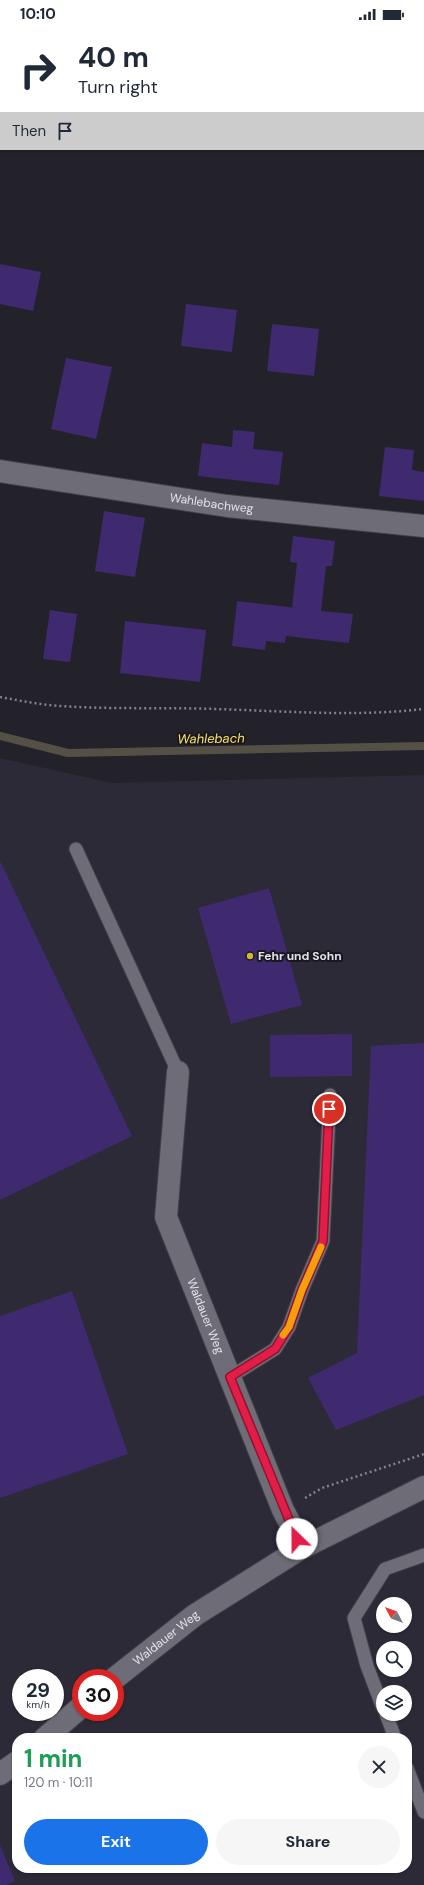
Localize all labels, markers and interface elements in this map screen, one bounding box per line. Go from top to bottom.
text: 10:10 [20,4,56,24]
text: 40 m [78,39,149,76]
icon: right [12,44,64,96]
text: Turn right [78,75,158,99]
icon: arrive [54,120,76,142]
text: Then [12,121,46,141]
street label: Wahlebachweg [169,489,254,517]
water label: Wahlebach [177,729,245,748]
place label: Fehr und Sohn [258,948,342,964]
marker: Fehr und Sohn [245,951,255,961]
pin [312,1092,346,1126]
icon: arrive [318,1098,340,1120]
street label: Waldauer Weg [183,1276,228,1356]
position arrow [276,1518,318,1560]
north arrow [376,1597,412,1633]
map controls [376,1597,412,1721]
street label: Waldauer Weg [130,1607,203,1669]
button: search [376,1641,412,1677]
speed limit sign: 30 [72,1669,124,1721]
text: 29 [26,1677,50,1703]
button: layers [376,1685,412,1721]
text: km/h [26,1698,50,1711]
text: 1 min [24,1743,82,1774]
button: close [358,1746,400,1788]
text: 120 m · 10:11 [24,1774,93,1791]
button: Exit [24,1819,208,1865]
button: Share [216,1819,400,1865]

